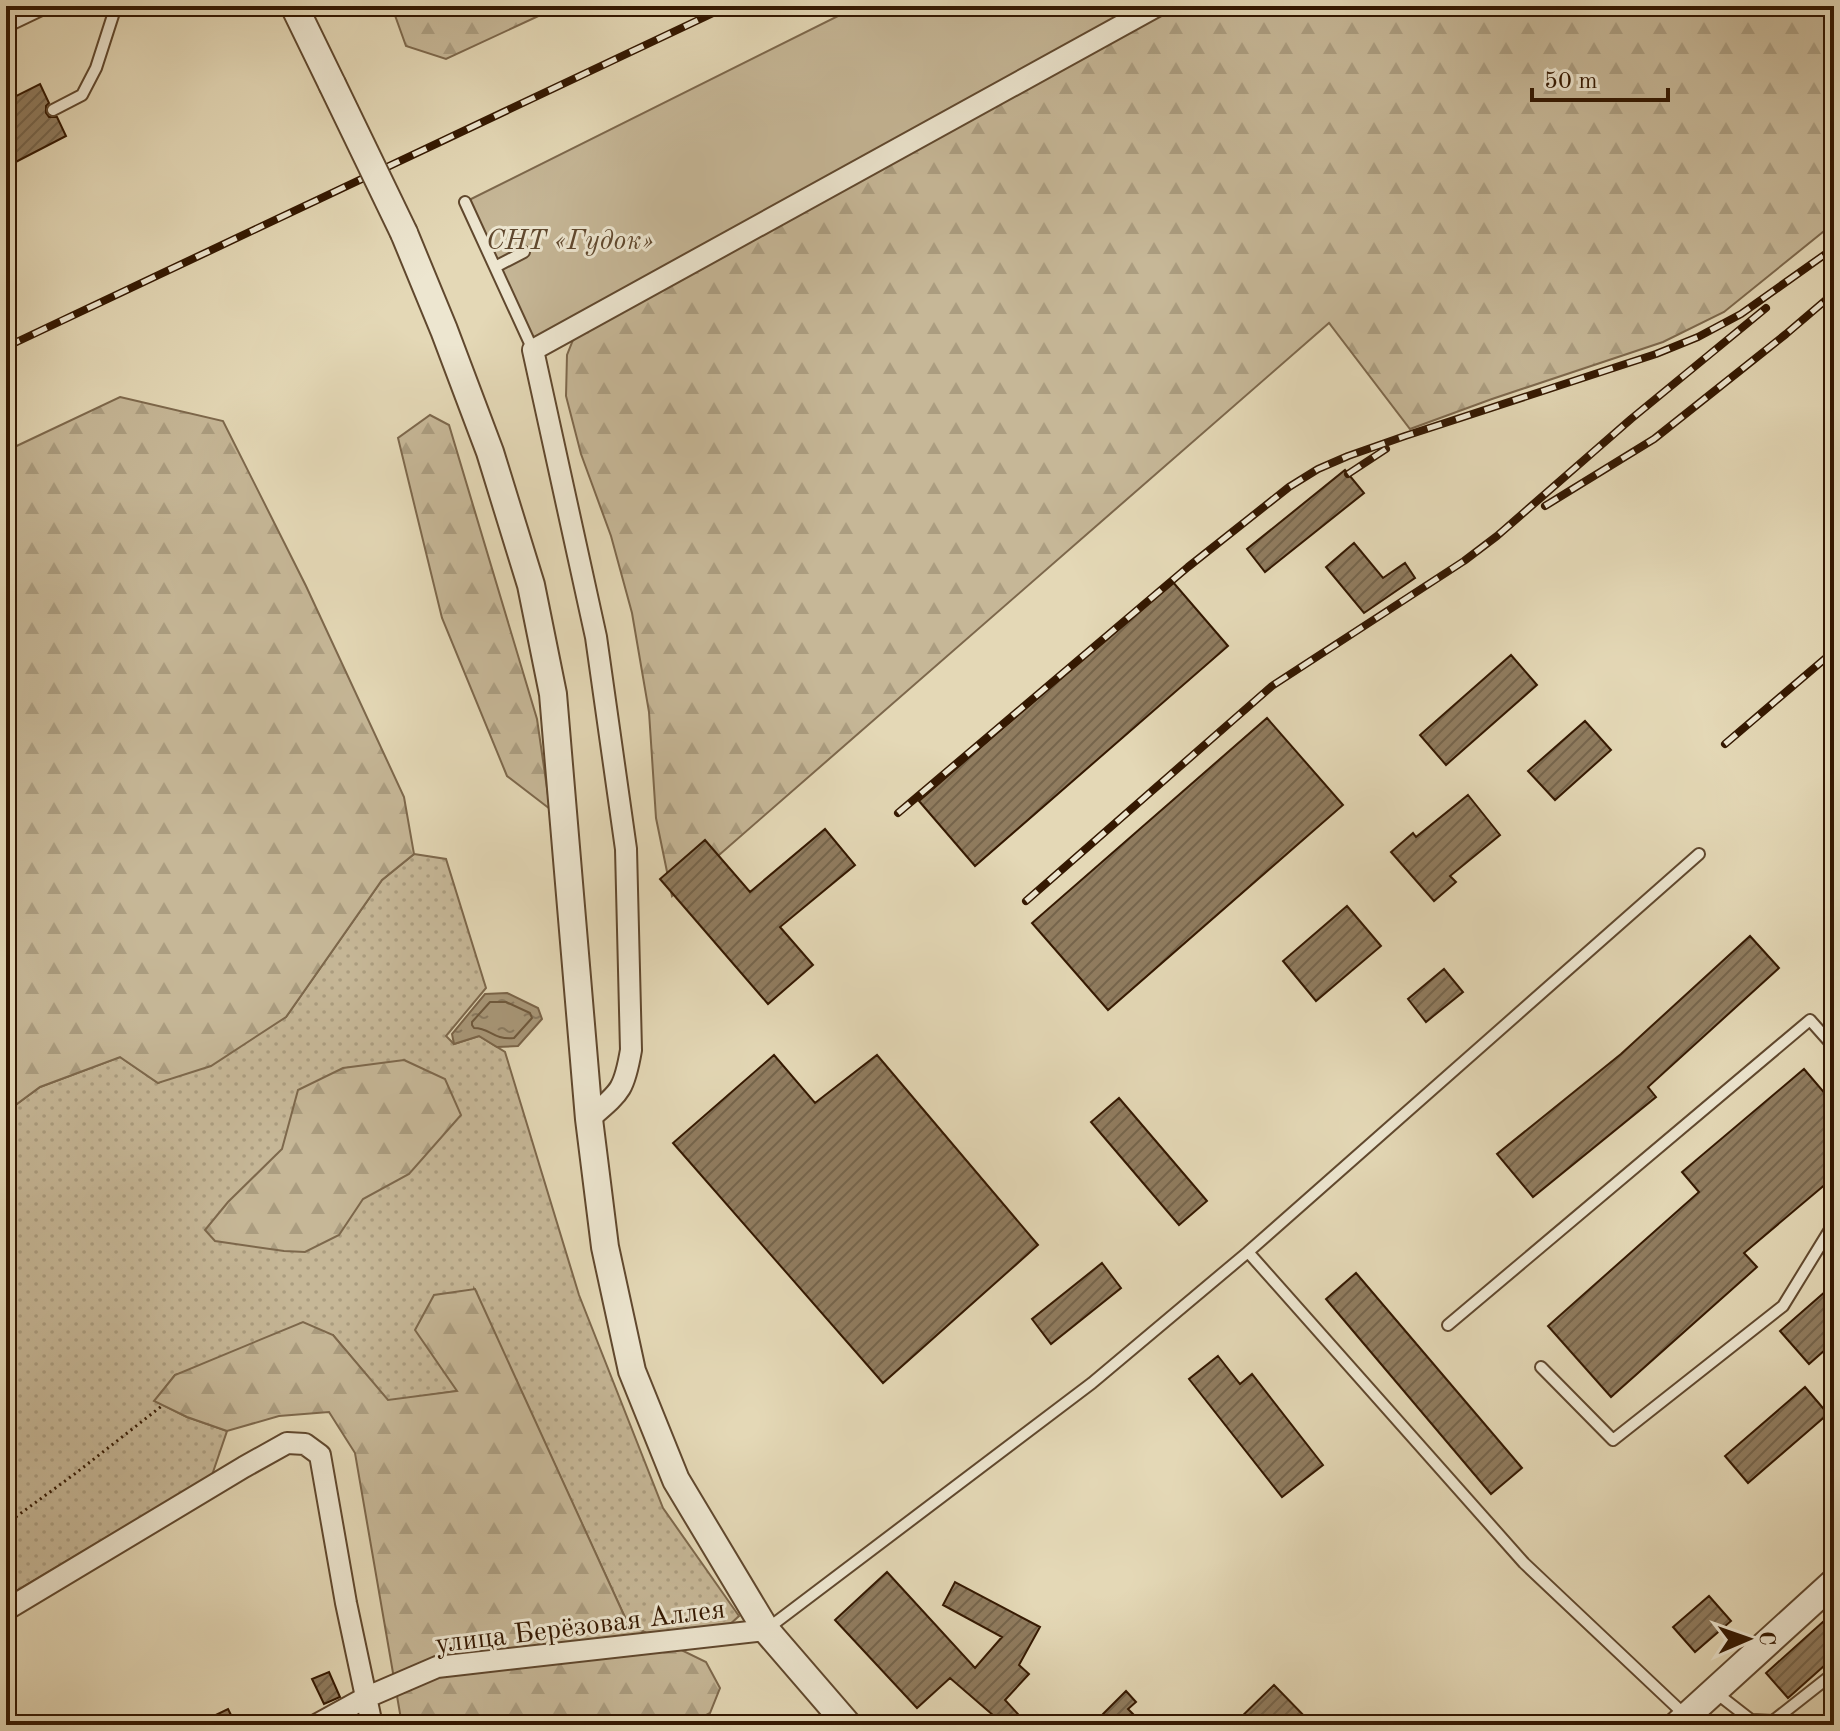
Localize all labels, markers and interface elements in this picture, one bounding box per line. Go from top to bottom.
scale bar [1532,52,1668,102]
text: 50 m [1544,70,1598,94]
park label: СНТ «Гудок» [486,228,654,256]
street label: улица Берёзовая Аллея [434,1596,727,1660]
north arrow [1708,1599,1788,1679]
text: С [1755,1631,1777,1646]

